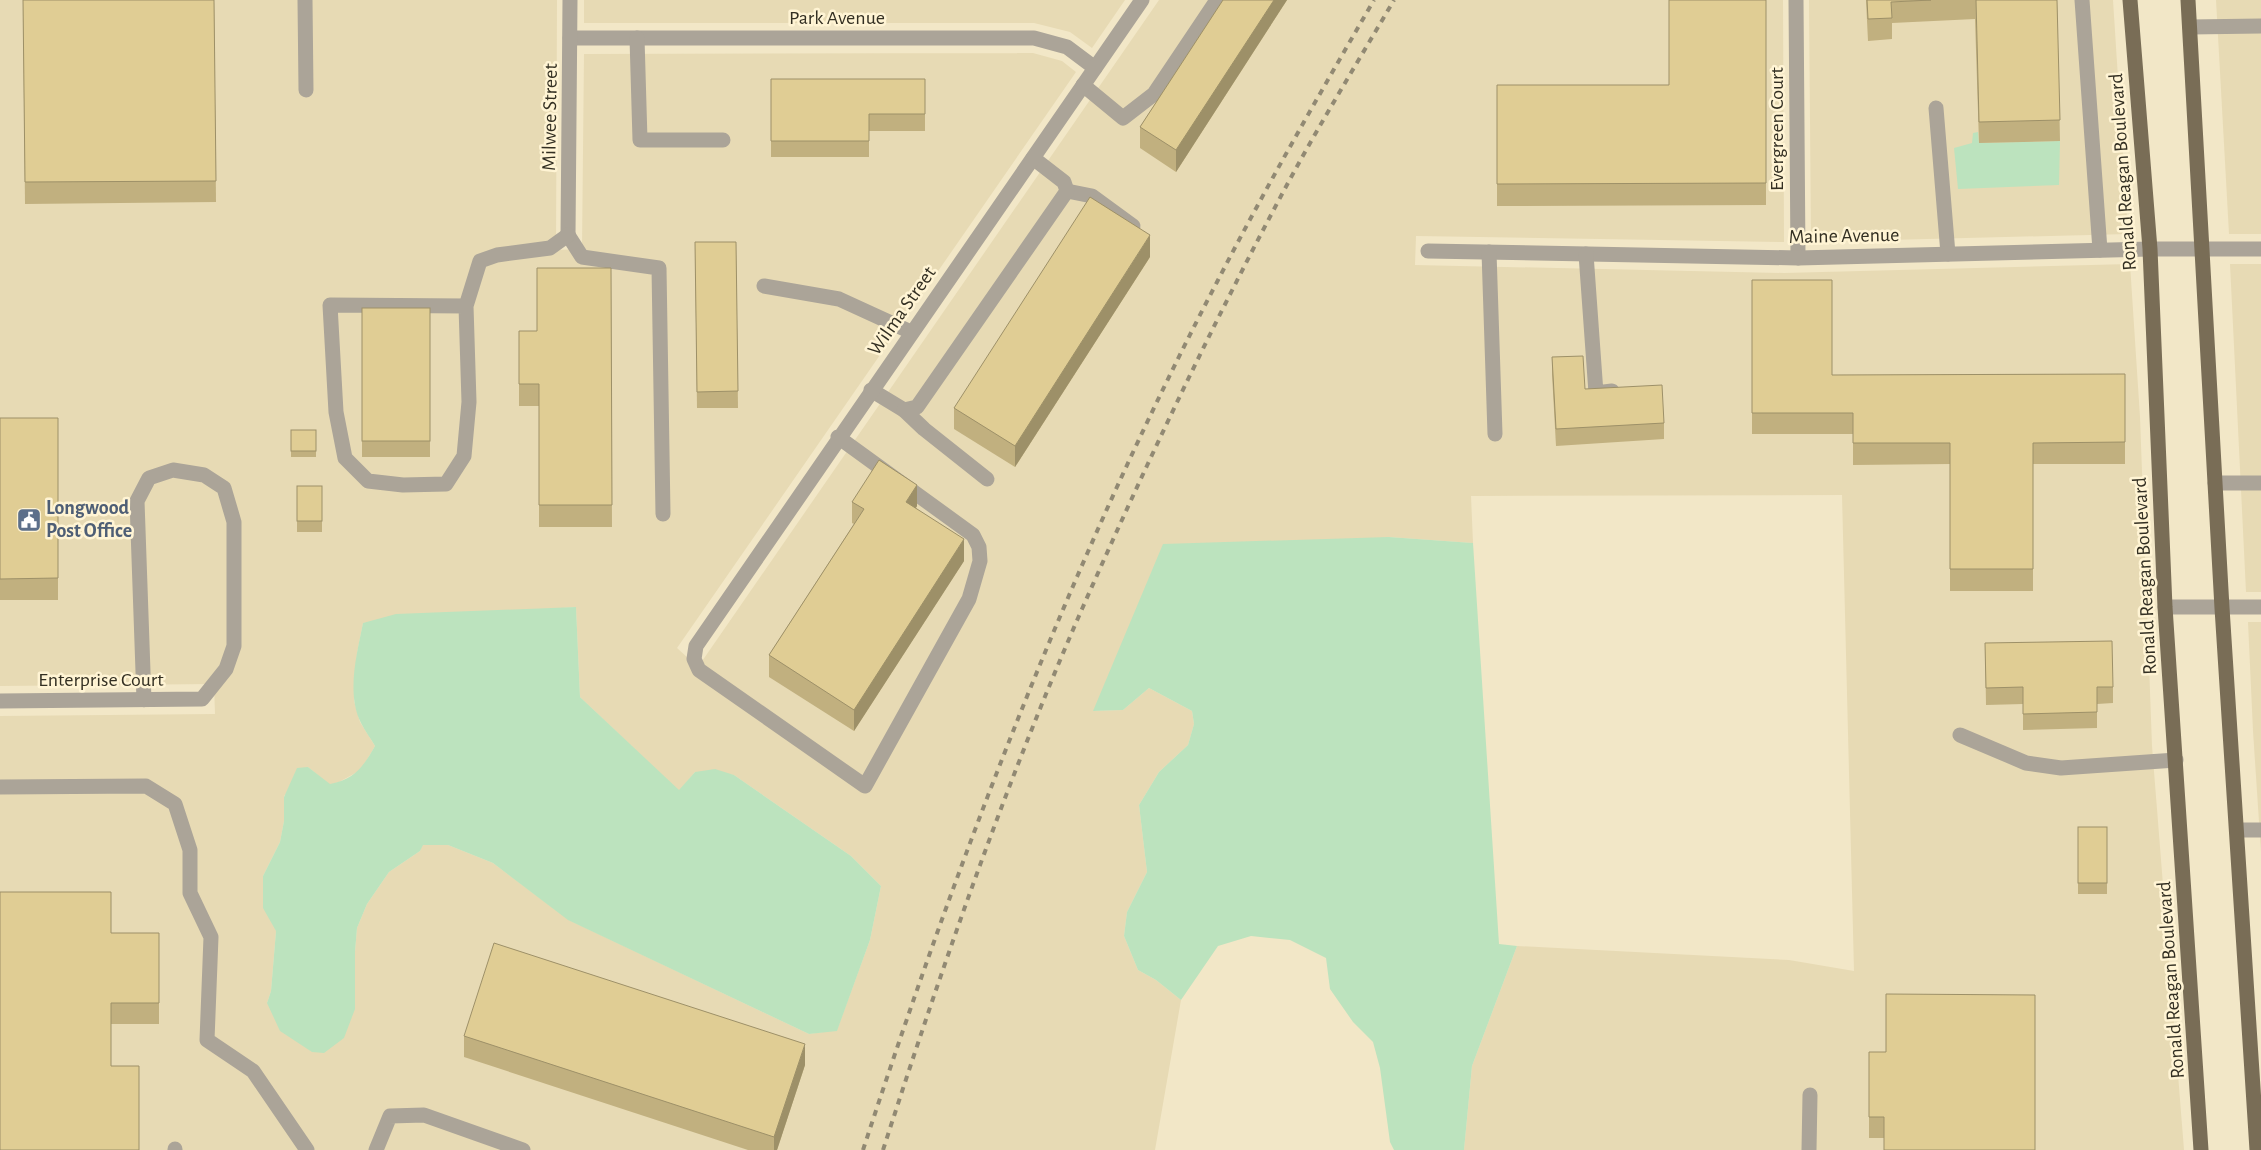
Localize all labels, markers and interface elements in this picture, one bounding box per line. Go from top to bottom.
street label: Park Avenue [789,8,885,28]
street label: Milwee Street [539,62,561,171]
street label: Evergreen Court [1767,66,1787,191]
street label: Ronald Reagan Boulevard [2106,73,2140,271]
street label: Maine Avenue [1788,225,1900,247]
street label: Wilma Street [864,262,940,359]
street label: Ronald Reagan Boulevard [2130,477,2160,675]
place label: Longwood Post Office [46,498,132,541]
public building icon: Longwood Post Office [16,507,42,533]
street label: Enterprise Court [38,670,164,690]
street label: Ronald Reagan Boulevard [2154,881,2188,1079]

